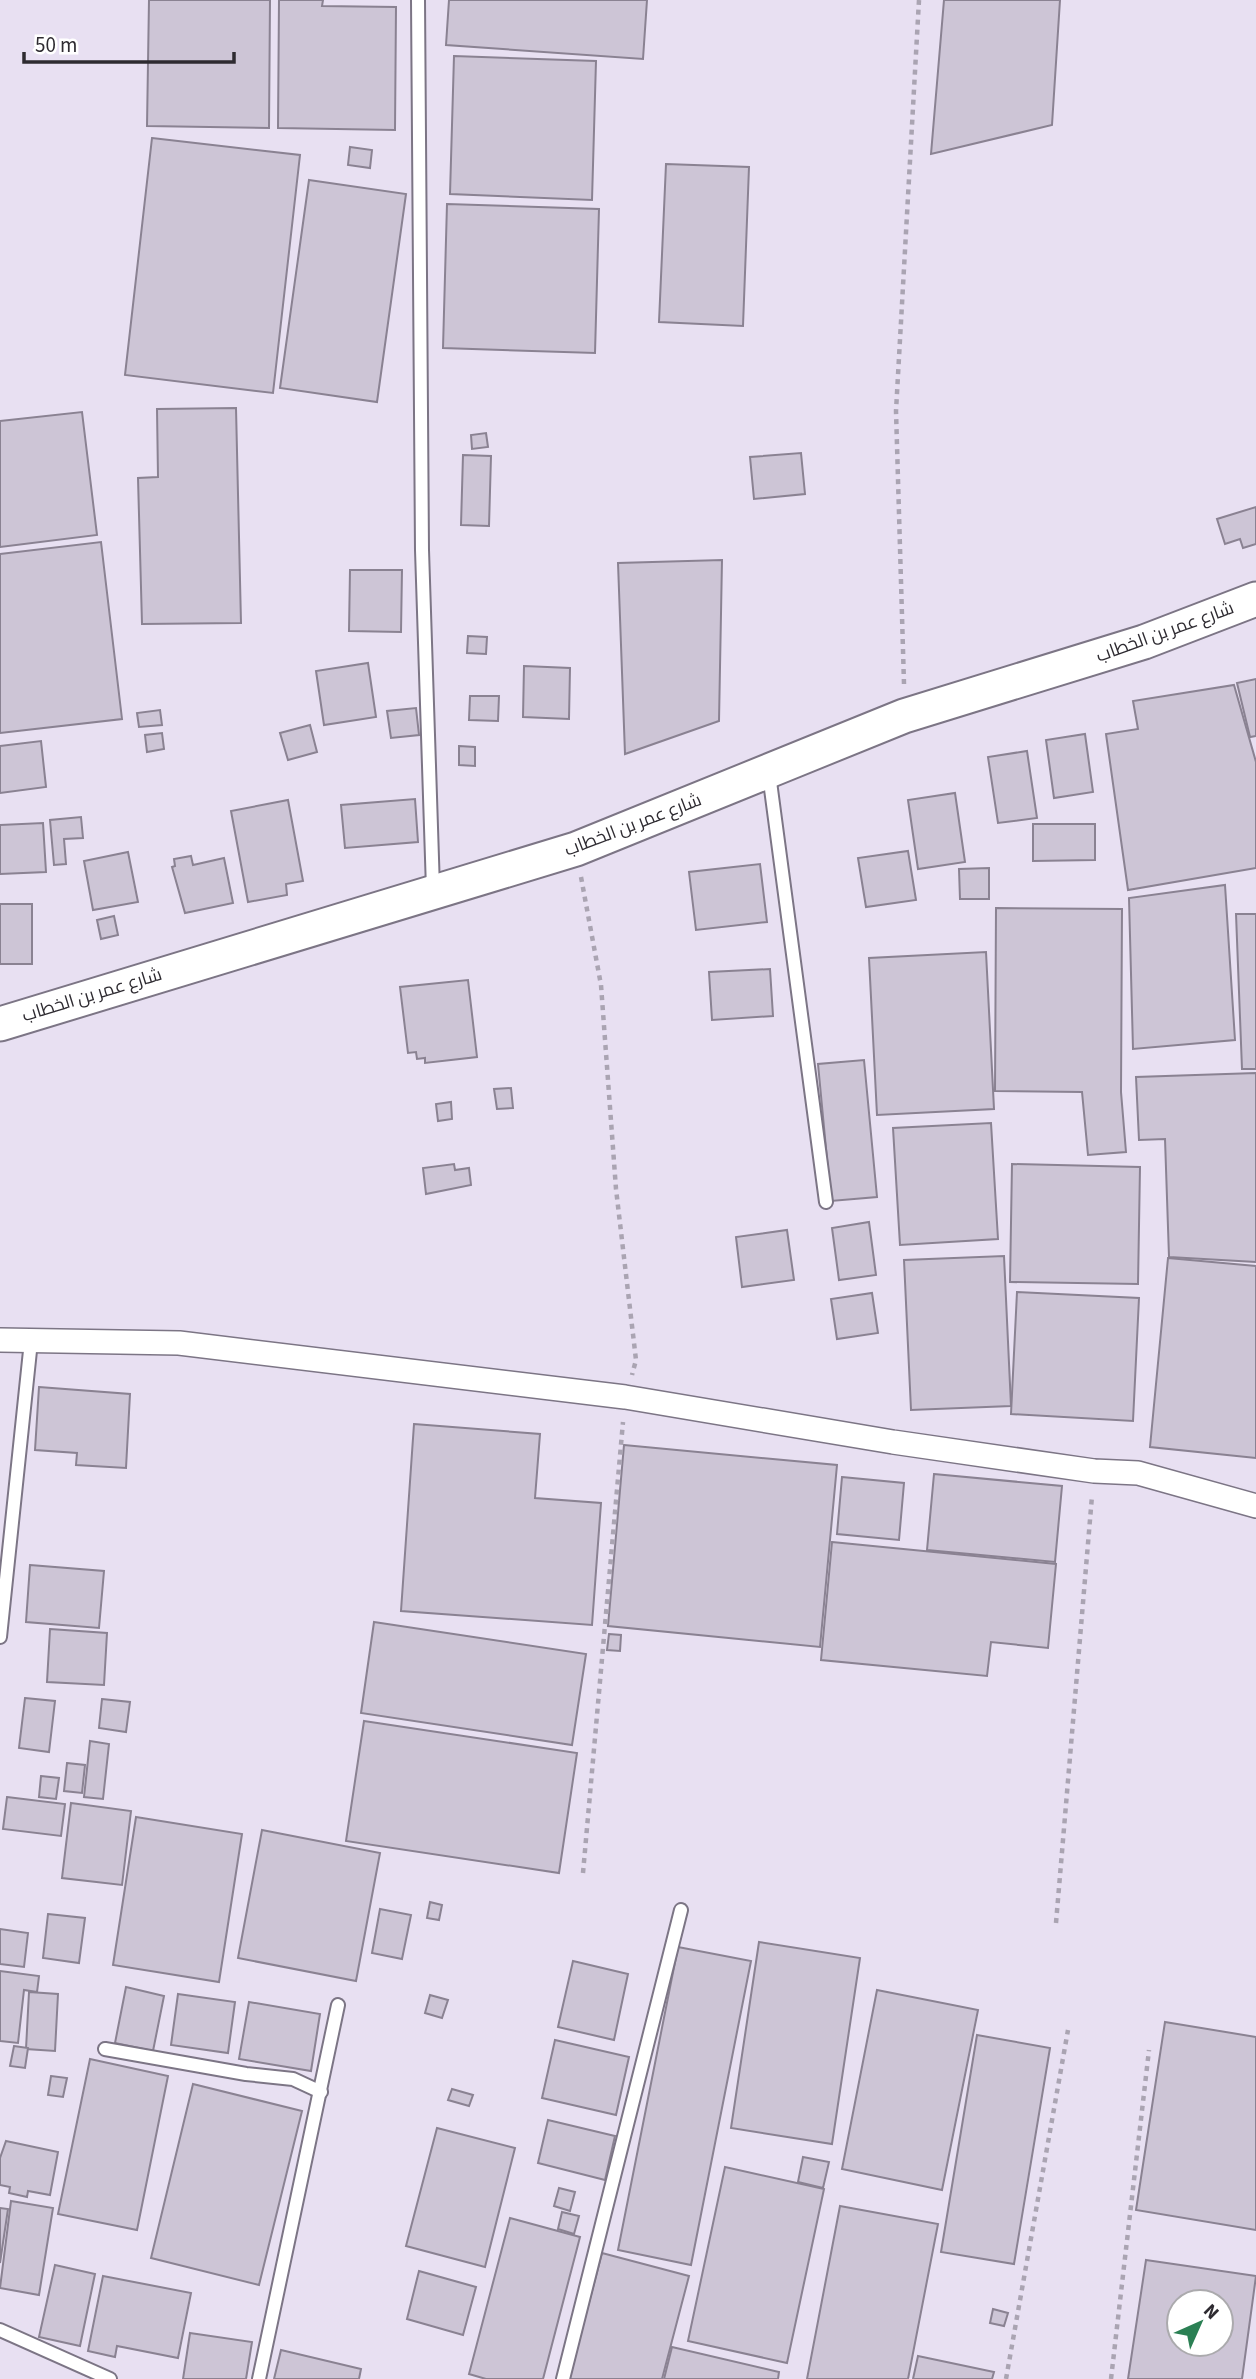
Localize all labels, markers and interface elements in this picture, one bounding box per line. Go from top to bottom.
scale bar [24,21,234,65]
text: 50 m [35,30,77,60]
street label: شارع عمر بن الخطاب [1093,595,1237,669]
street label: شارع عمر بن الخطاب [561,787,705,863]
street label: شارع عمر بن الخطاب [19,962,165,1028]
north arrow [1165,2288,1235,2358]
text: N [1197,2298,1225,2326]

